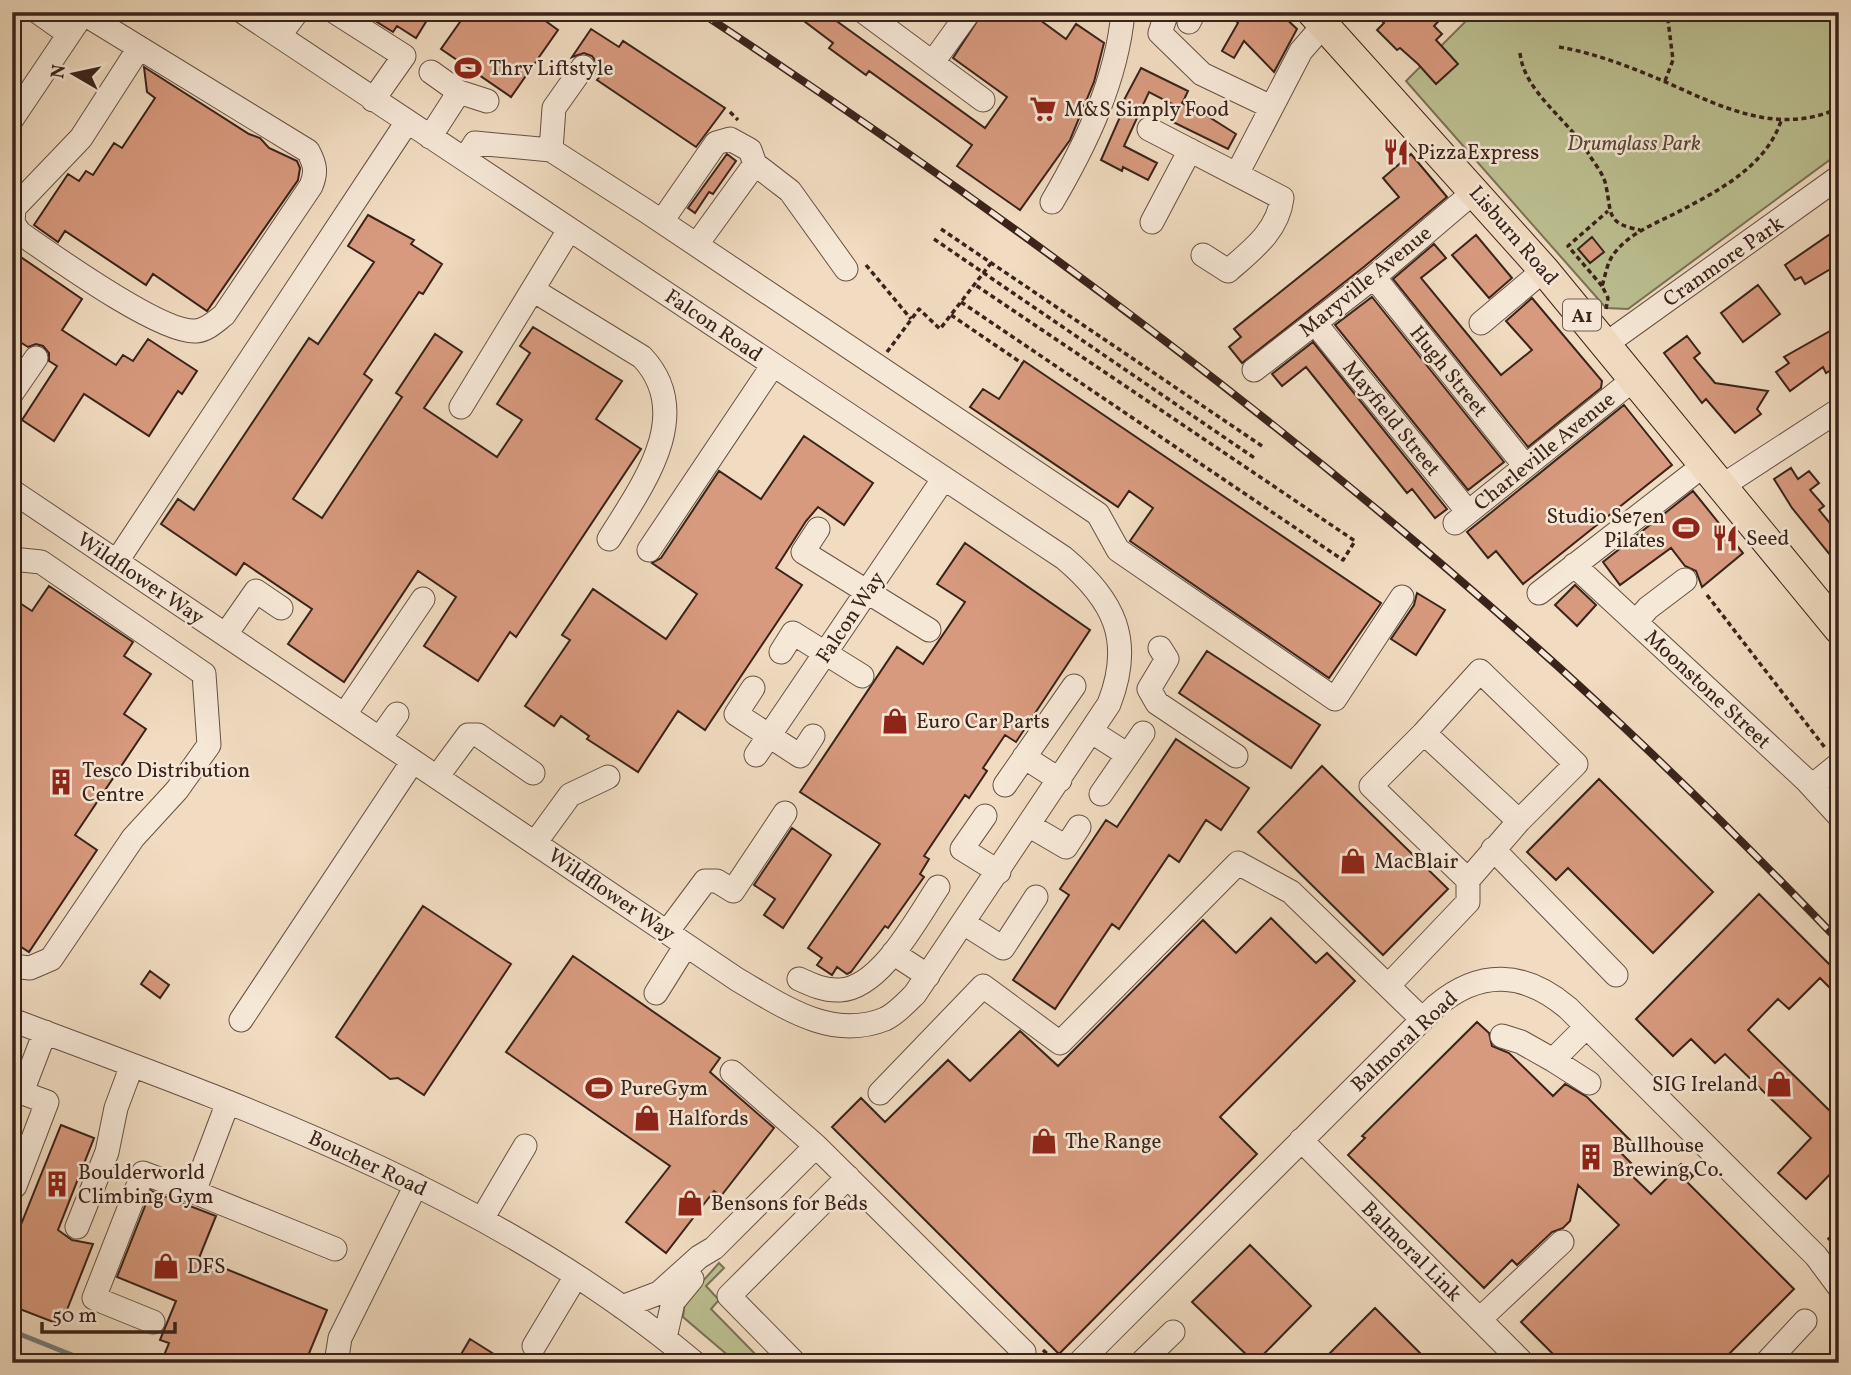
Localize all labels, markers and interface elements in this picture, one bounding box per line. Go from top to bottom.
north arrow [38,38,108,108]
sports icon: Thrv Liftstyle [453,53,483,83]
place label: Thrv Liftstyle [489,55,613,84]
text: N [45,63,73,81]
supermarket icon: M&S Simply Food [1028,94,1058,124]
place label: M&S Simply Food [1064,96,1229,125]
park label: Drumglass Park [1567,130,1701,159]
restaurant icon: PizzaExpress [1381,137,1411,167]
place label: PizzaExpress [1417,139,1539,168]
street label: Lisburn Road [1461,180,1564,292]
street label: Cranmore Park [1658,210,1790,315]
street label: Maryville Avenue [1293,220,1438,345]
street label: Falcon Road [659,283,768,370]
road number: A1 [1563,300,1601,330]
street label: Hugh Street [1402,320,1494,424]
street label: Mayfield Street [1335,355,1447,483]
street label: Charleville Avenue [1468,386,1622,518]
place label: Studio Se7en Pilates [1546,503,1665,556]
sports icon: Studio Se7en Pilates [1671,513,1701,543]
restaurant icon: Seed [1710,523,1740,553]
place label: Seed [1746,525,1789,554]
street label: Wildflower Way [71,526,210,633]
street label: Falcon Way [810,566,893,669]
street label: Moonstone Street [1637,624,1776,756]
shop icon: Euro Car Parts [880,706,910,736]
place label: Euro Car Parts [916,708,1050,737]
place label: Tesco Distribution Centre [82,757,250,810]
building icon: Tesco Distribution Centre [46,767,76,797]
street label: Wildflower Way [542,842,681,949]
shop icon: MacBlair [1338,846,1368,876]
place label: MacBlair [1374,848,1459,877]
street label: Balmoral Road [1345,985,1465,1099]
shop icon: SIG Ireland [1764,1069,1794,1099]
place label: SIG Ireland [1652,1071,1758,1100]
sports icon: PureGym [584,1073,614,1103]
place label: PureGym [620,1075,708,1104]
shop icon: Halfords [632,1103,662,1133]
place label: Halfords [668,1105,749,1134]
street label: Boucher Road [303,1124,431,1205]
shop icon: The Range [1029,1126,1059,1156]
place label: The Range [1065,1128,1162,1157]
place label: Bullhouse Brewing Co. [1612,1132,1723,1185]
building icon: Bullhouse Brewing Co. [1576,1142,1606,1172]
place label: Boulderworld Climbing Gym [78,1159,213,1212]
building icon: Boulderworld Climbing Gym [42,1169,72,1199]
shop icon: Bensons for Beds [675,1188,705,1218]
place label: Bensons for Beds [711,1190,868,1219]
street label: Balmoral Link [1354,1195,1468,1309]
shop icon: DFS [151,1251,181,1281]
place label: DFS [187,1253,226,1282]
scale bar [42,1291,175,1335]
text: 50 m [52,1302,97,1331]

